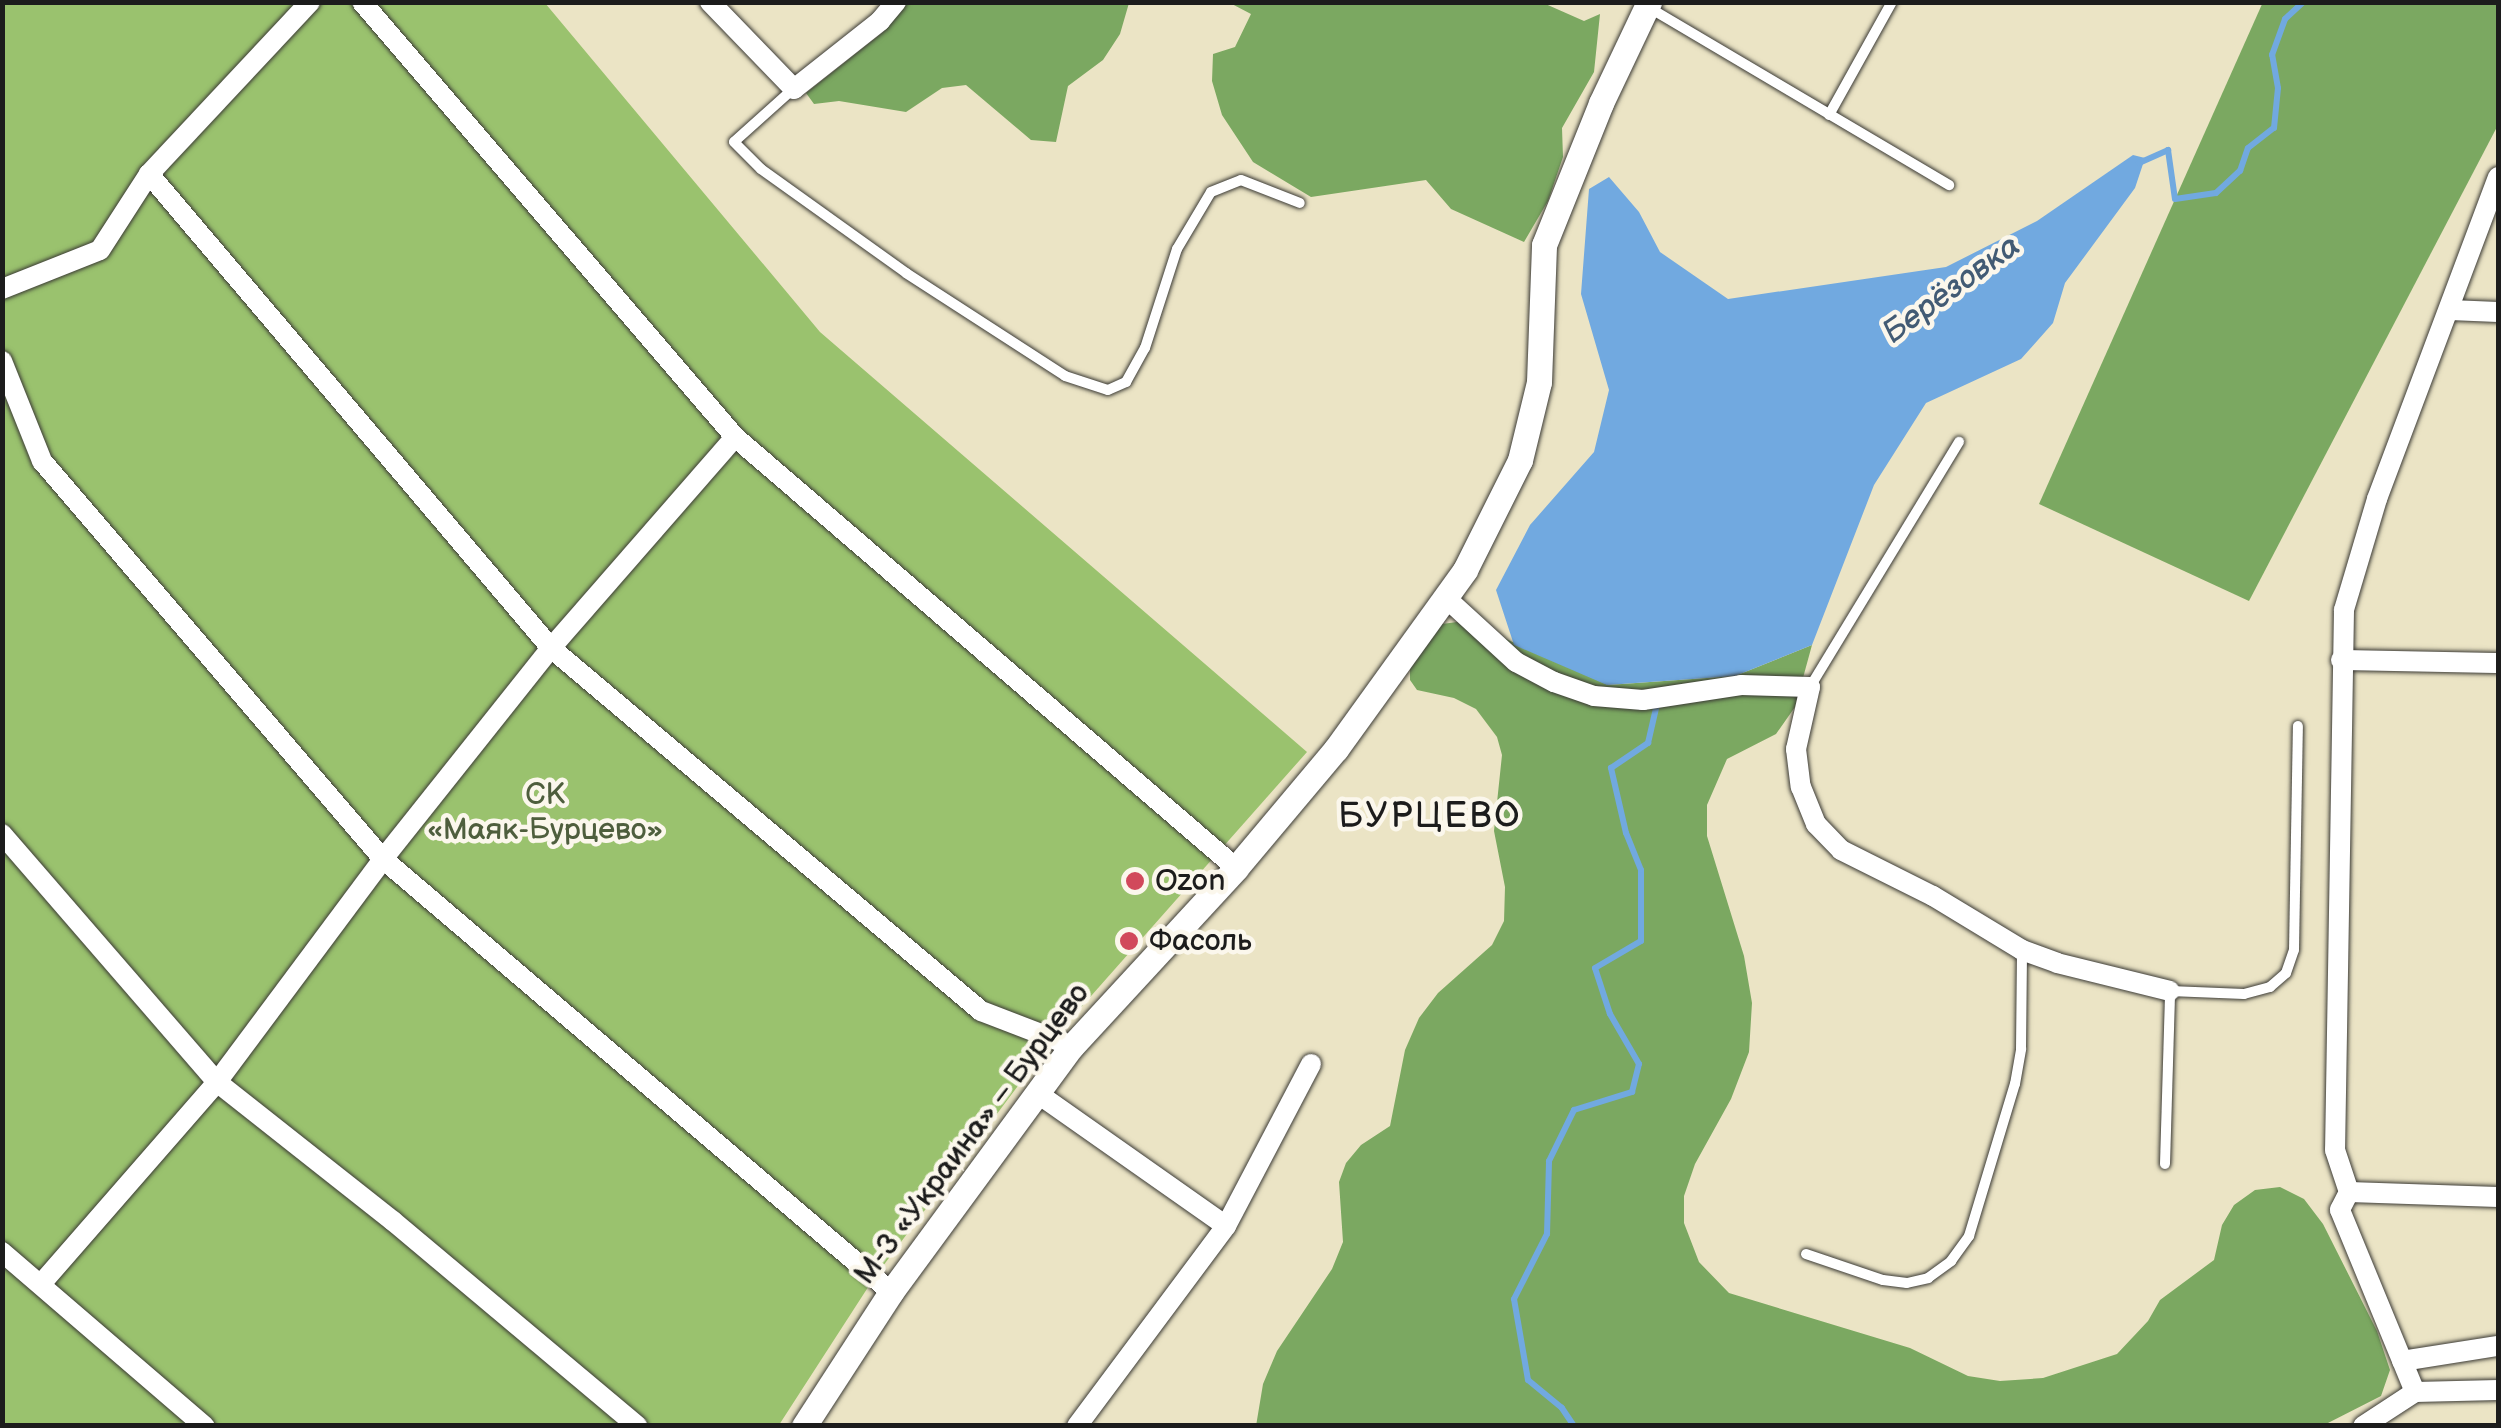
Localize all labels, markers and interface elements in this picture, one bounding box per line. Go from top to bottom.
water label: Берёзовка [1876,227,2028,353]
park label: СК «Маяк-Бурцево» [427,777,663,848]
district label: БУРЦЕВО [1338,796,1522,838]
place label: Ozon [1155,863,1225,899]
marker: Ozon [1124,870,1146,892]
place label: Фасоль [1149,923,1252,959]
marker: Фасоль [1118,930,1140,952]
street label: М-3 «Украина» – Бурцево [846,975,1098,1293]

